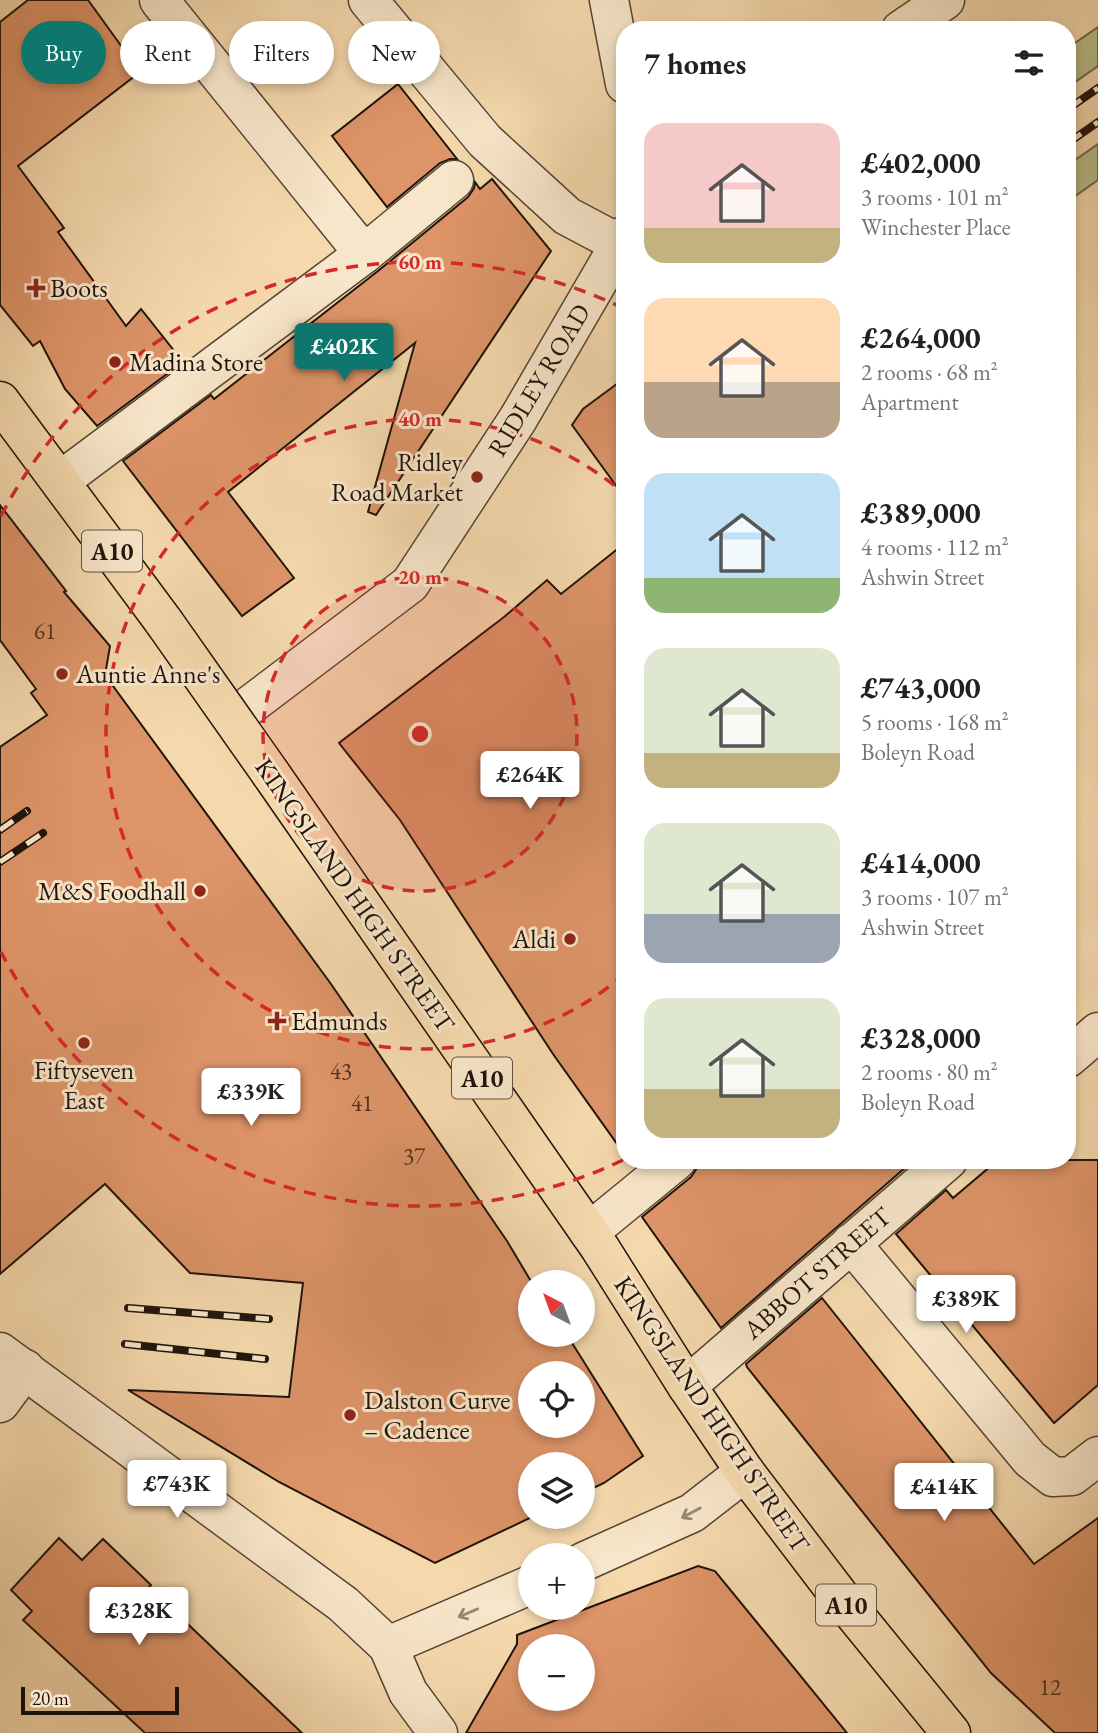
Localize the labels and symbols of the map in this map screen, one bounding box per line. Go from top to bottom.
text: 60 m [398,248,442,275]
place label: Boots [50,271,108,305]
marker: Boots [28,280,44,296]
street label: RIDLEY ROAD [480,297,598,463]
pin: £402K [295,324,393,383]
place label: Madina Store [129,345,263,379]
marker: Madina Store [107,354,123,370]
text: 40 m [398,405,442,432]
place label: Ridley Road Market [331,445,464,509]
marker: Ridley Road Market [469,469,485,485]
road number: A10 [82,530,142,572]
text: 20 m [398,563,442,590]
house number: 61 [34,616,56,646]
place label: Auntie Anne's [75,657,220,691]
marker: Auntie Anne's [54,666,70,682]
centre of rings [408,722,432,746]
street label: KINGSLAND HIGH STREET [247,751,463,1039]
pin: £264K [481,752,579,811]
place label: M&S Foodhall [38,874,186,908]
marker: M&S Foodhall [192,883,208,899]
place label: Aldi [511,922,556,956]
marker: Aldi [562,931,578,947]
place label: Edmunds [291,1004,387,1038]
marker: Edmunds [269,1013,285,1029]
marker: Fiftyseven East [76,1035,92,1051]
place label: Fiftyseven East [34,1053,135,1117]
house number: 43 [330,1056,352,1086]
road number: A10 [452,1058,512,1098]
pin: £339K [202,1068,300,1128]
house number: 41 [351,1088,373,1118]
house number: 37 [403,1141,426,1171]
street label: ABBOT STREET [735,1199,898,1347]
street label: KINGSLAND HIGH STREET [607,1269,818,1559]
north arrow [518,1270,595,1348]
pin: £389K [917,1276,1015,1335]
place label: Dalston Curve – Cadence [364,1383,510,1447]
marker: Dalston Curve – Cadence [342,1407,358,1423]
pin: £743K [128,1460,226,1520]
pin: £414K [895,1464,993,1523]
one-way arrow [681,1506,701,1520]
road number: A10 [816,1584,876,1625]
pin: £328K [90,1588,188,1647]
one-way arrow [458,1607,479,1620]
house number: 12 [1039,1672,1061,1702]
scale bar [21,1684,178,1716]

